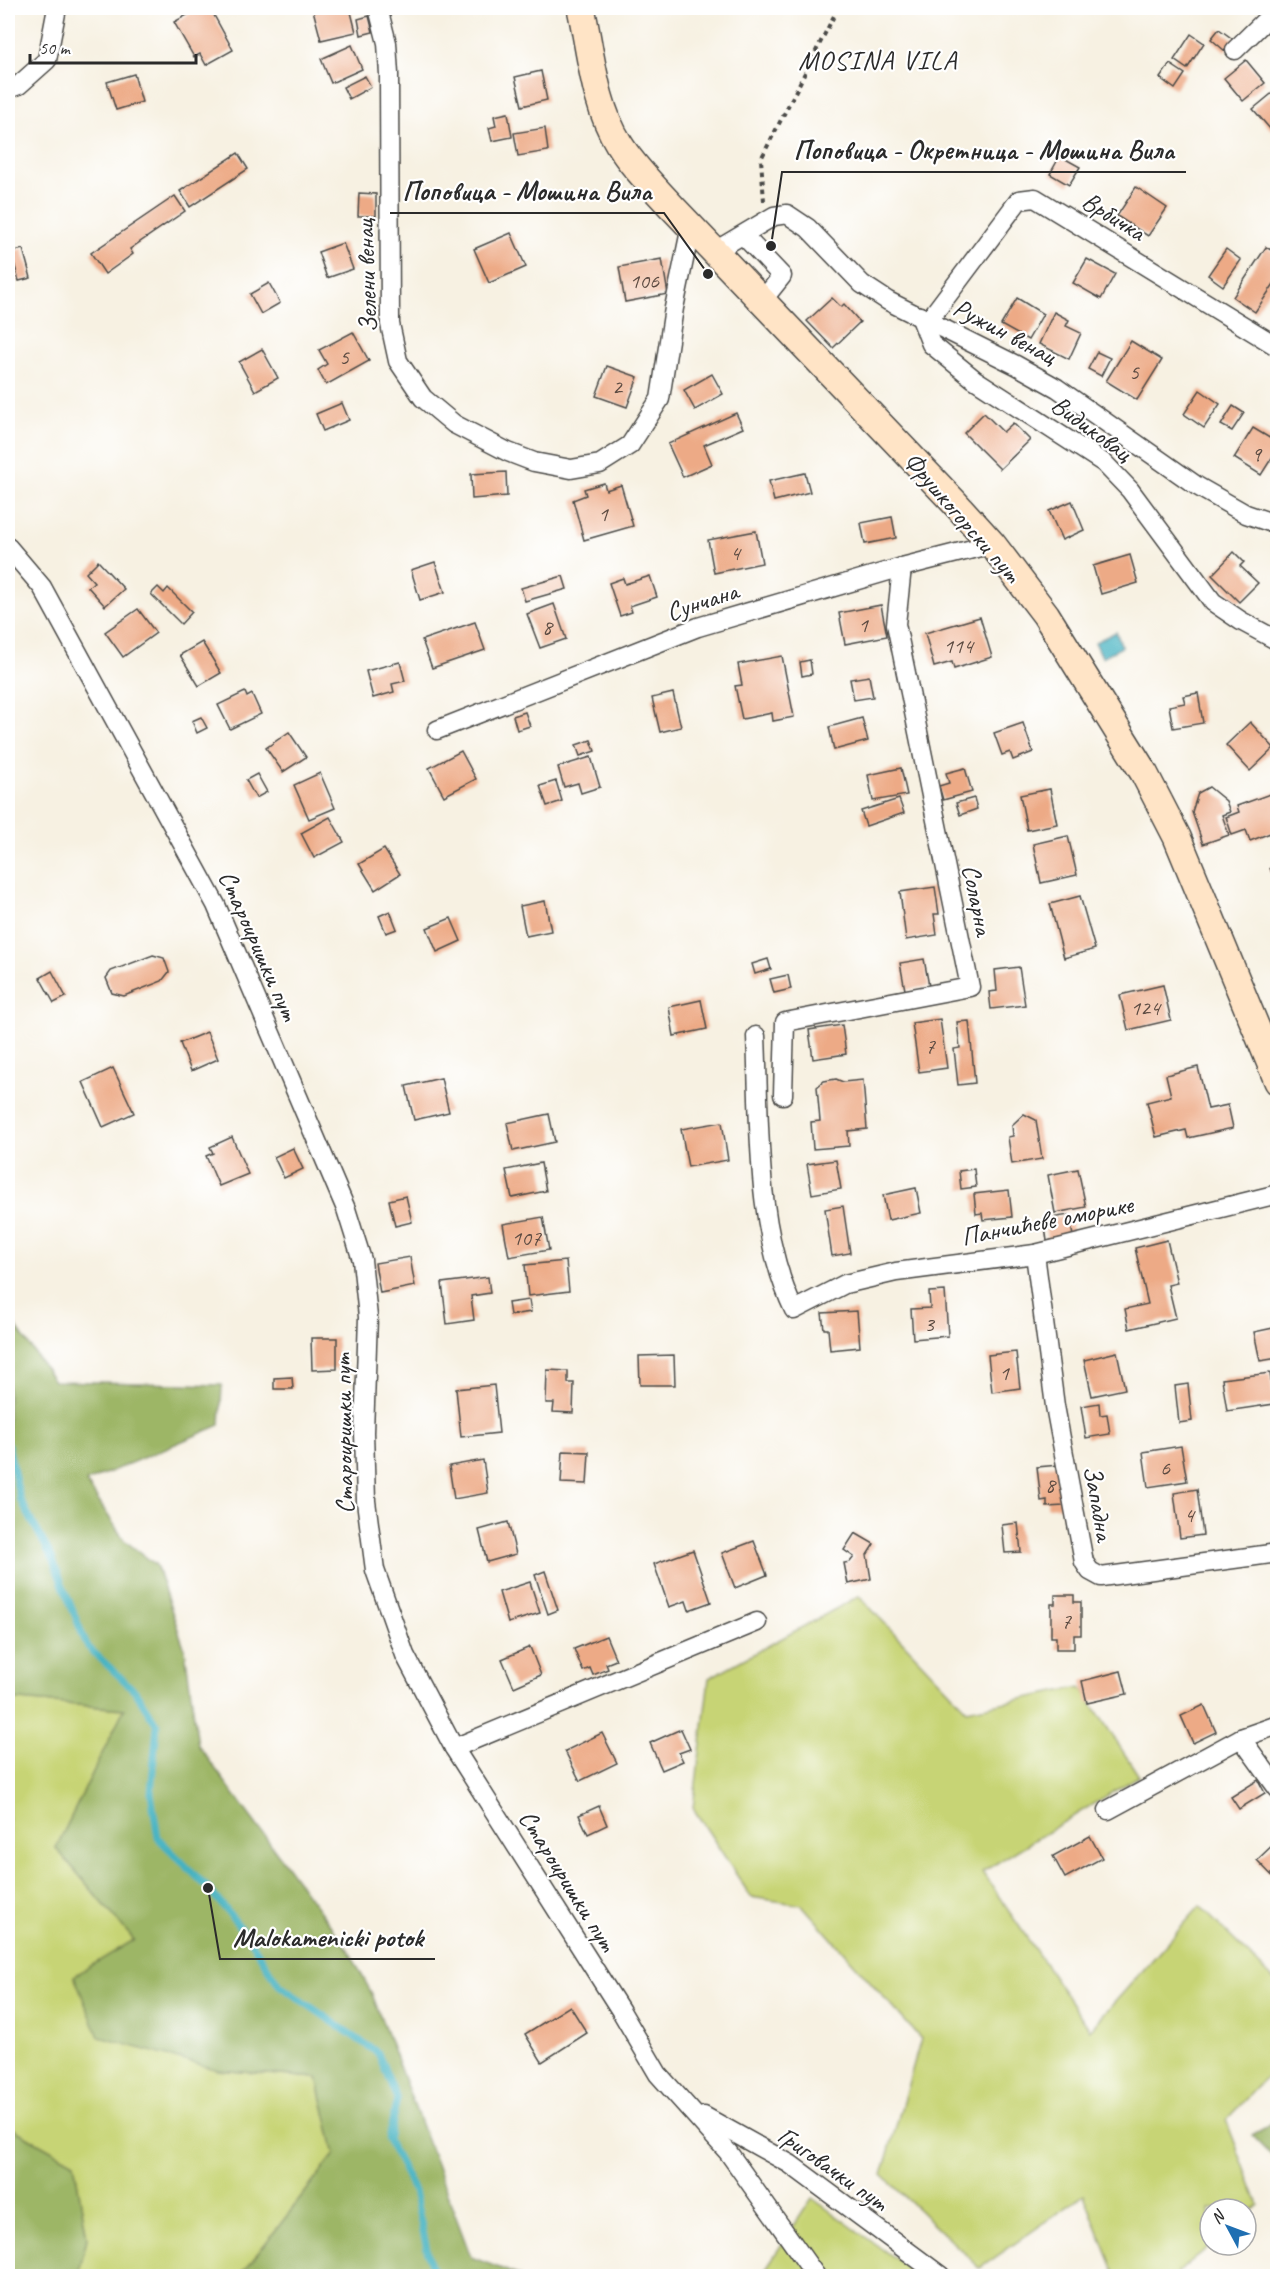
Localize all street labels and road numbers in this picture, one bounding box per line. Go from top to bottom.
street label: Врбичка [1076,184,1153,249]
street label: Зелени венац [348,218,385,333]
street label: Ружин венац [948,291,1063,373]
street label: Видиковац [1045,388,1140,470]
street label: Фрушкогорски пут [897,445,1030,591]
street label: Сунчана [662,574,744,629]
street label: Соларна [954,862,1001,941]
street label: Староиришки пут [211,865,307,1027]
street label: Панчићеве оморике [959,1187,1137,1253]
street label: Староиришки пут [326,1352,361,1514]
street label: Западна [1076,1463,1122,1546]
street label: Староиришки пут [511,1804,625,1958]
street label: Григовачки пут [771,2119,896,2219]

